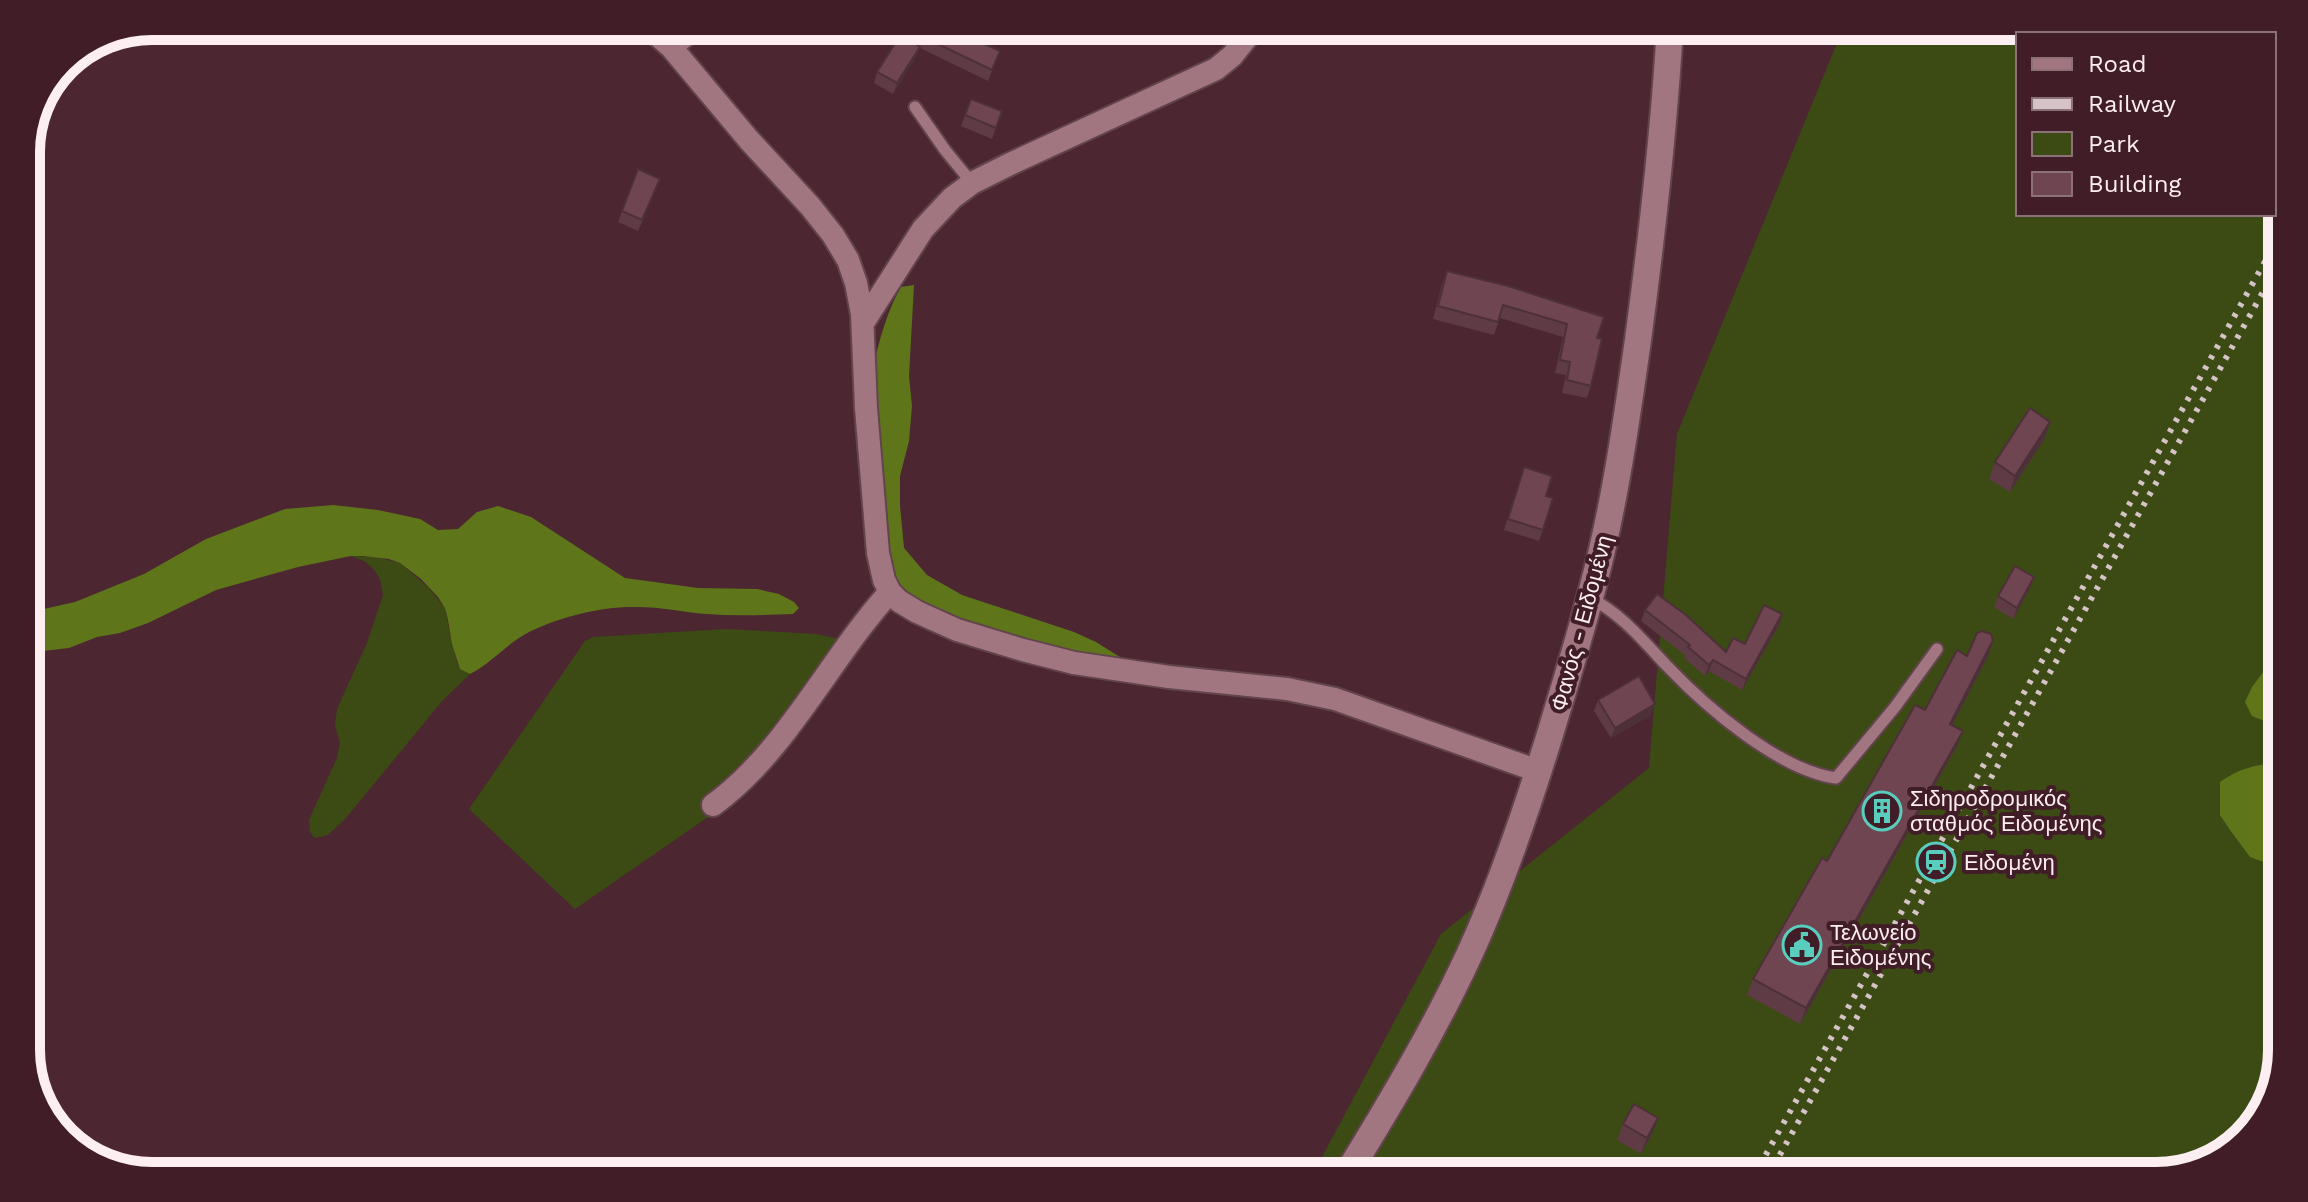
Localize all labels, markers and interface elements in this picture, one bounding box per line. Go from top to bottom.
legend [2016,32,2276,216]
text: Road [2088,50,2147,78]
text: Railway [2088,90,2177,118]
text: Park [2088,130,2140,158]
text: Building [2088,170,2181,198]
street label: Φανός - Ειδομένη [1546,532,1617,714]
place label: Σιδηροδρομικός σταθμός Ειδομένης [1910,786,2102,836]
building icon: Σιδηροδρομικός σταθμός Ειδομένης [1861,790,1903,832]
station icon: Ειδομένη [1915,841,1957,883]
place label: Ειδομένη [1964,850,2055,875]
place label: Τελωνείο Ειδομένης [1830,920,1931,970]
public building icon: Τελωνείο Ειδομένης [1781,924,1823,966]

